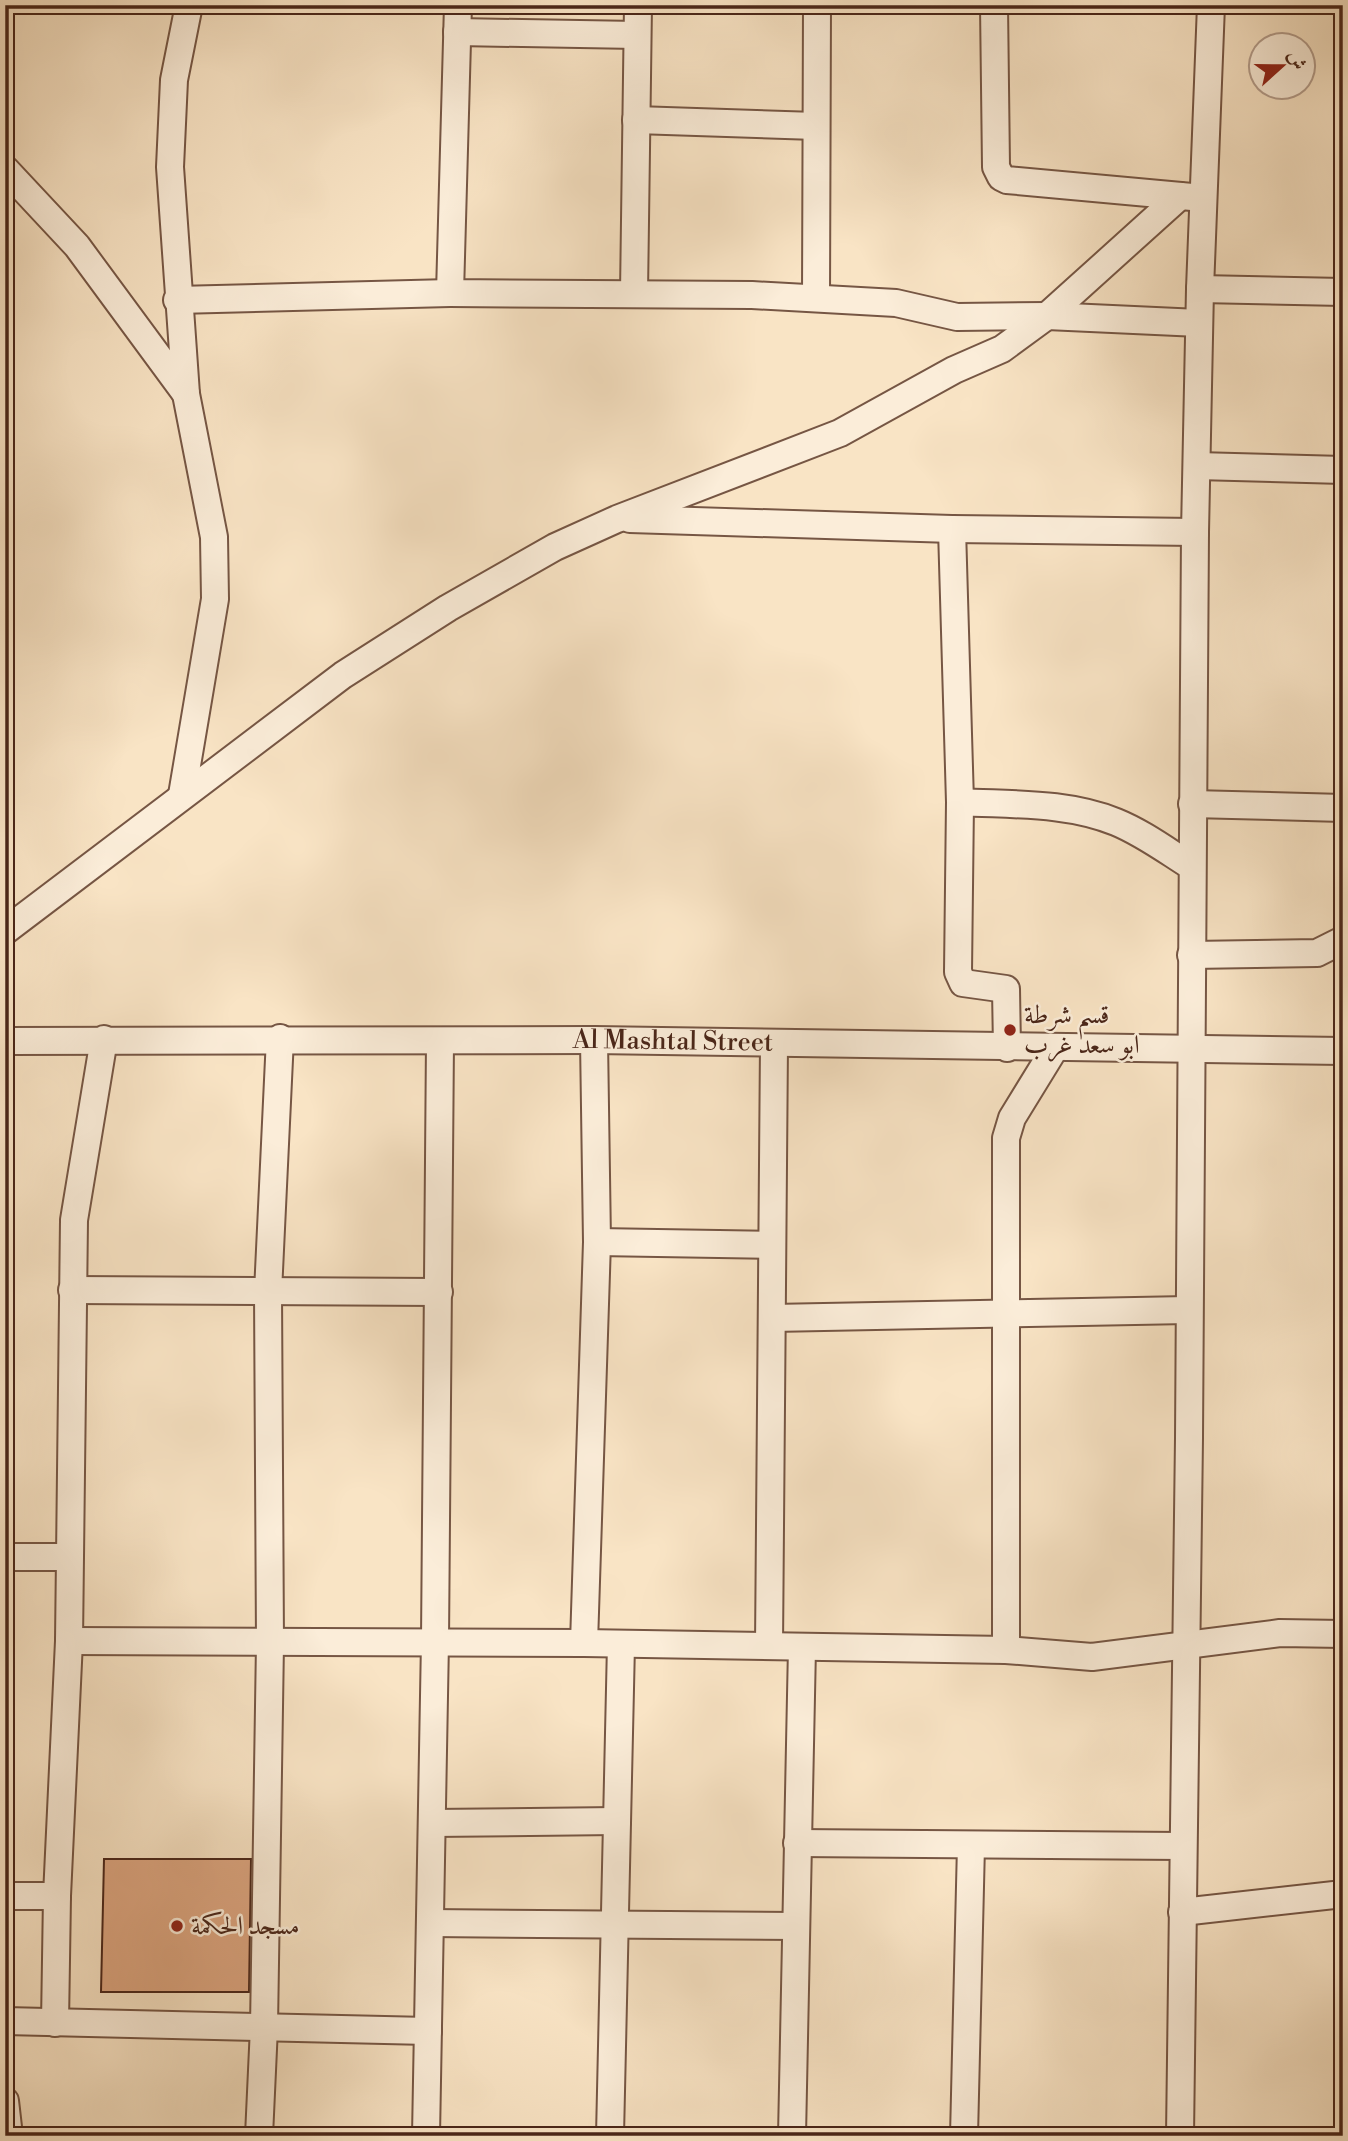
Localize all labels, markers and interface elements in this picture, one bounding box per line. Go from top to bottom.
north arrow [1246,32,1316,102]
text: ش [1282,47,1312,73]
place label: قسم شرطة ابو سعد غرب [1024,999,1140,1062]
marker: قسم شرطة ابو سعد غرب [1002,1022,1018,1038]
street label: Al Mashtal Street [572,1024,773,1059]
place label: مسجد الحكمة [191,1910,300,1942]
marker: مسجد الحكمة [169,1918,185,1934]

